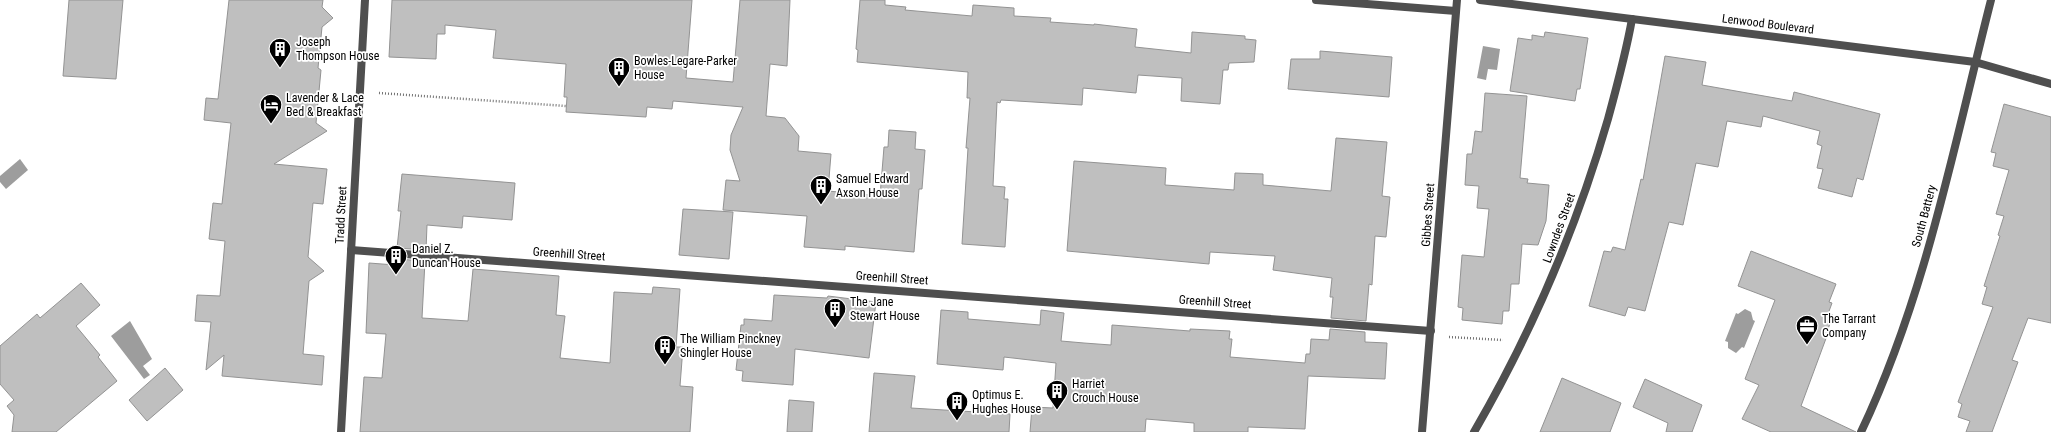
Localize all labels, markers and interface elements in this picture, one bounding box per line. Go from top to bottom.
street label: Lenwood Boulevard [1721,11,1815,37]
place label: Joseph Thompson House [296,35,380,63]
building icon: Joseph Thompson House [267,36,293,69]
place label: Bowles-Legare-Parker House [634,54,737,82]
building icon: Bowles-Legare-Parker House [606,55,632,88]
place label: Lavender & Lace Bed & Breakfast [286,91,364,119]
hotel icon: Lavender & Lace Bed & Breakfast [258,92,284,125]
place label: Samuel Edward Axson House [836,172,909,200]
building icon: Samuel Edward Axson House [808,173,834,206]
street label: Gibbes Street [1419,182,1437,247]
street label: South Battery [1909,183,1939,249]
street label: Tradd Street [332,185,350,244]
street label: Lowndes Street [1540,191,1578,265]
place label: Daniel Z. Duncan House [412,242,481,270]
building icon: Daniel Z. Duncan House [383,243,409,276]
street label: Greenhill Street [532,244,606,264]
street label: Greenhill Street [855,268,929,288]
street label: Greenhill Street [1178,292,1252,312]
place label: The Jane Stewart House [850,295,920,323]
building icon: The Jane Stewart House [822,296,848,329]
place label: The Tarrant Company [1822,312,1876,340]
office icon: The Tarrant Company [1794,313,1820,346]
place label: The William Pinckney Shingler House [680,332,781,360]
building icon: The William Pinckney Shingler House [652,333,678,366]
place label: Harriet Crouch House [1072,377,1139,405]
building icon: Harriet Crouch House [1044,378,1070,411]
place label: Optimus E. Hughes House [972,388,1042,416]
building icon: Optimus E. Hughes House [944,389,970,422]

